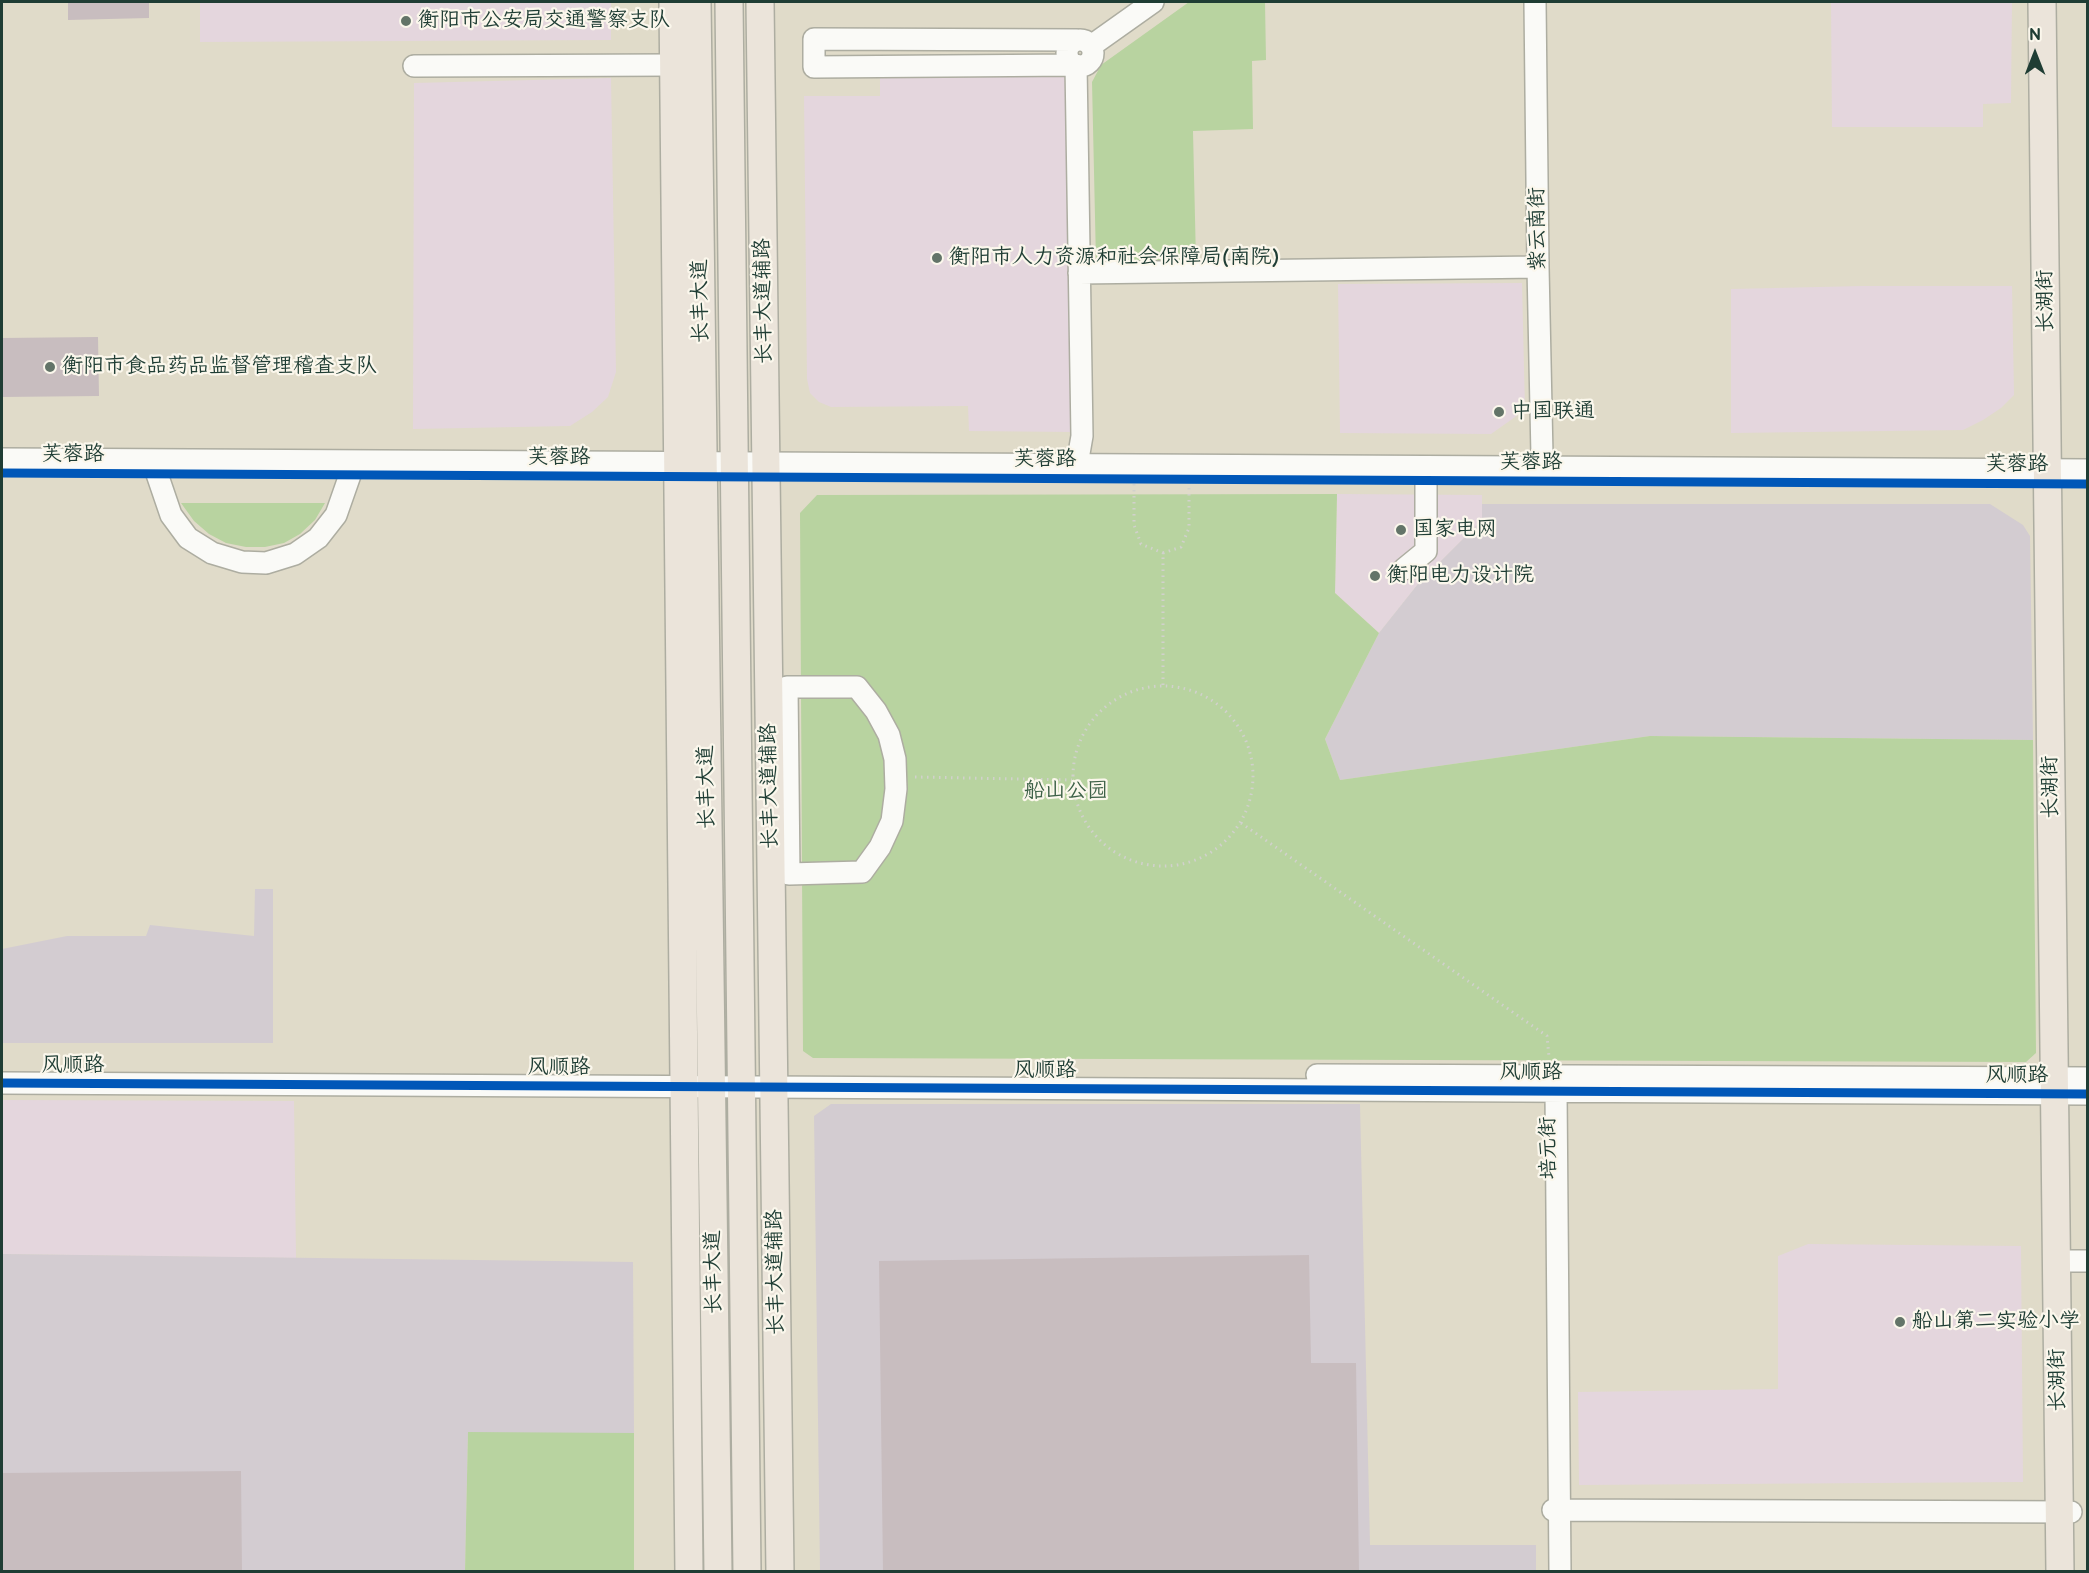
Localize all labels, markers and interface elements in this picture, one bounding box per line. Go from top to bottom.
place label: 衡阳市公安局交通警察支队 [418,8,670,34]
marker: 衡阳市公安局交通警察支队 [399,14,413,28]
north arrow [2005,24,2065,84]
text: N [2029,26,2041,45]
street label: 紫云南街 [1525,187,1551,271]
street label: 长丰大道辅路 [750,238,778,364]
place label: 衡阳市人力资源和社会保障局(南院) [949,245,1279,271]
marker: 衡阳市人力资源和社会保障局(南院) [930,251,944,265]
street label: 长丰大道 [688,259,714,343]
street label: 长湖街 [2033,269,2059,333]
place label: 衡阳市食品药品监督管理稽查支队 [62,354,377,380]
marker: 衡阳市食品药品监督管理稽查支队 [43,360,57,374]
place label: 中国联通 [1511,399,1595,425]
marker: 中国联通 [1492,405,1506,419]
street label: 芙蓉路 [42,442,104,468]
street label: 芙蓉路 [528,445,590,471]
street label: 芙蓉路 [1014,447,1076,473]
street label: 芙蓉路 [1500,450,1562,476]
street label: 芙蓉路 [1986,452,2048,478]
place label: 国家电网 [1413,517,1497,543]
marker: 国家电网 [1394,523,1408,537]
place label: 衡阳电力设计院 [1387,563,1534,589]
marker: 衡阳电力设计院 [1368,569,1382,583]
street label: 长丰大道辅路 [756,723,784,849]
street label: 长丰大道 [694,745,720,829]
street label: 长湖街 [2038,755,2064,819]
park label: 船山公园 [1024,779,1108,805]
street label: 风顺路 [42,1053,104,1079]
street label: 风顺路 [528,1055,590,1081]
street label: 风顺路 [1014,1058,1076,1084]
street label: 风顺路 [1500,1060,1562,1086]
street label: 风顺路 [1986,1063,2048,1089]
street label: 培元街 [1536,1116,1562,1180]
street label: 长丰大道辅路 [762,1209,790,1335]
street label: 长丰大道 [701,1230,727,1314]
place label: 船山第二实验小学 [1912,1309,2080,1335]
marker: 船山第二实验小学 [1893,1315,1907,1329]
street label: 长湖街 [2045,1348,2071,1412]

